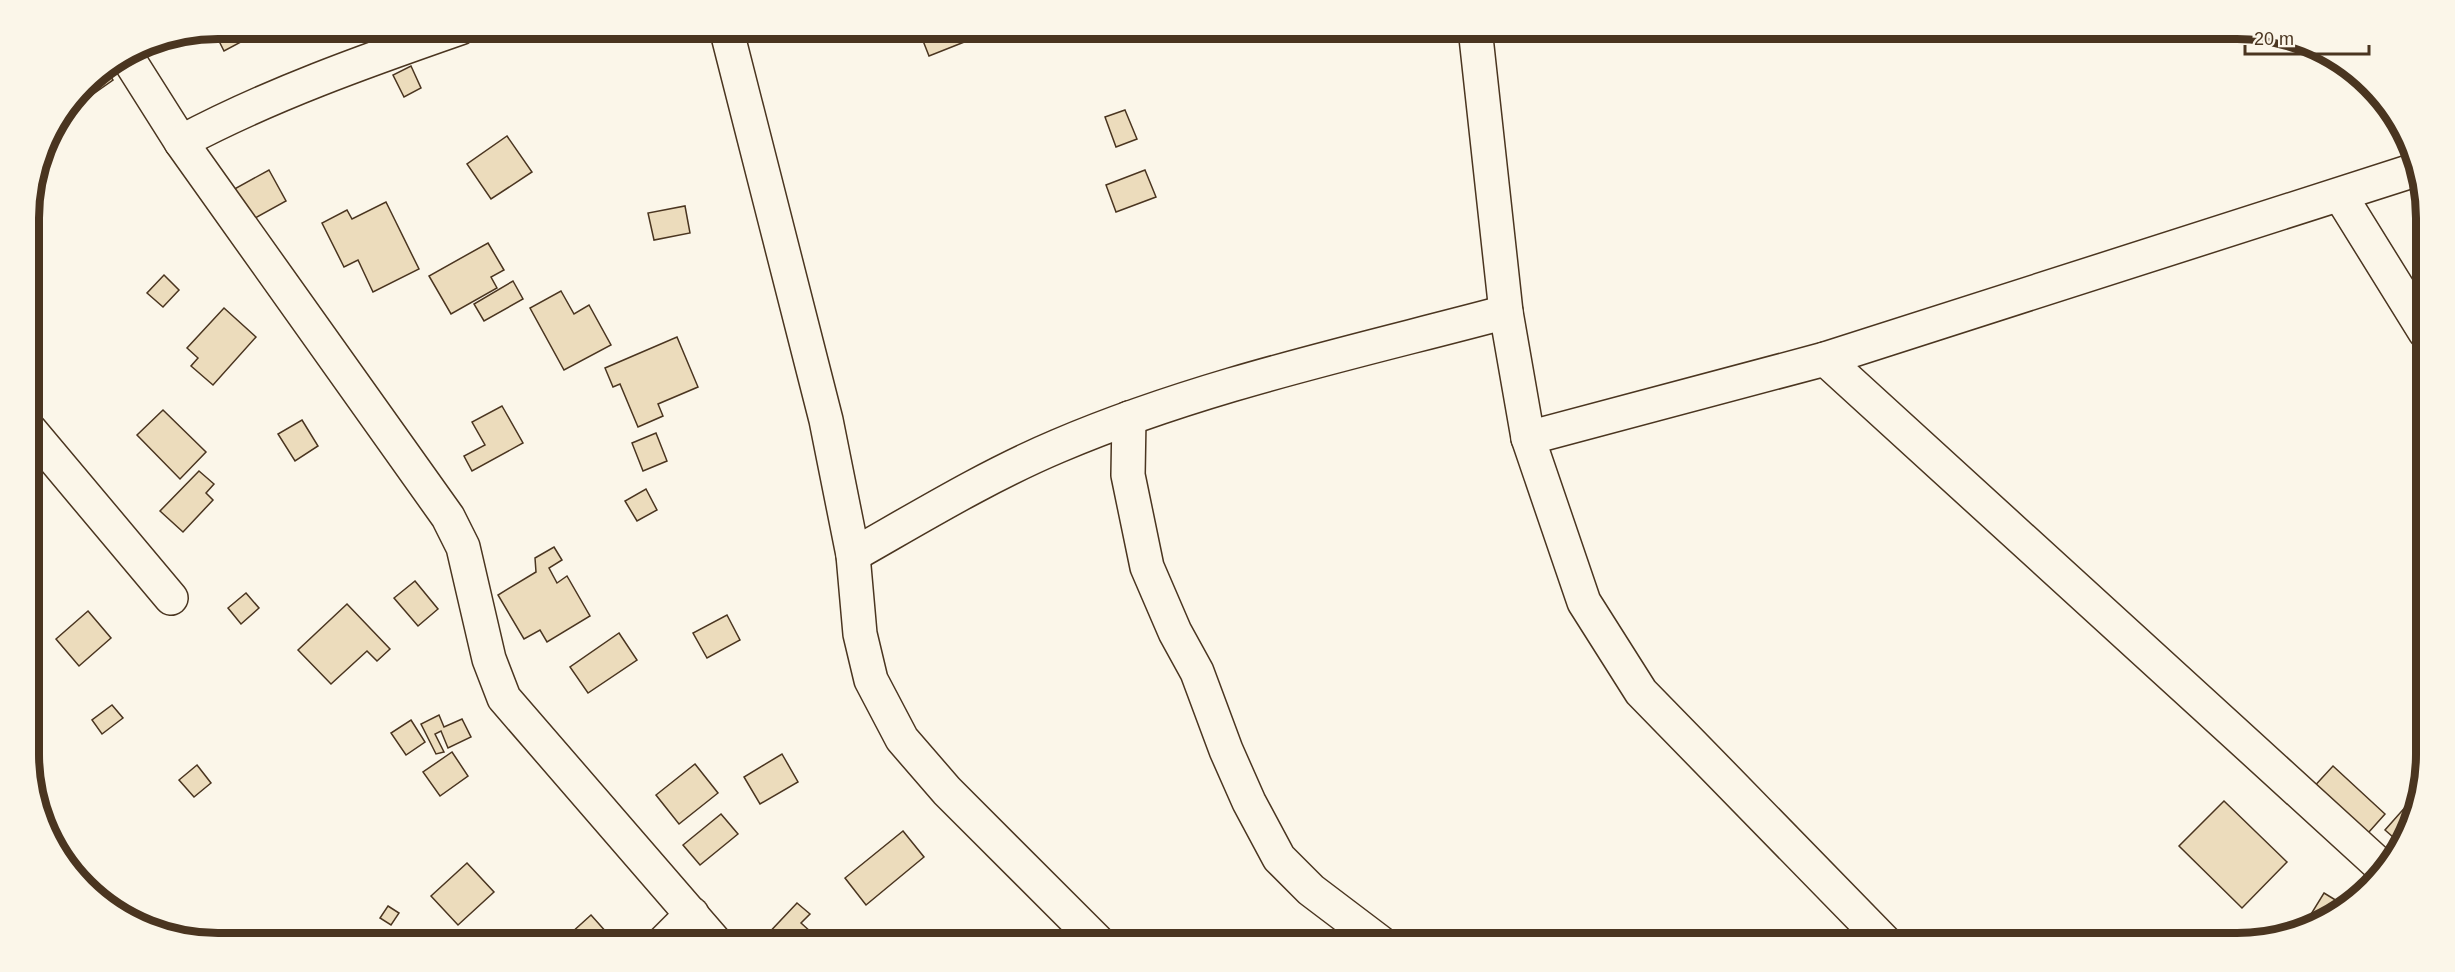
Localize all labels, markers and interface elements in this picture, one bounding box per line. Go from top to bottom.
scale bar [2245,18,2370,56]
text: 20 m [2254,29,2294,49]

